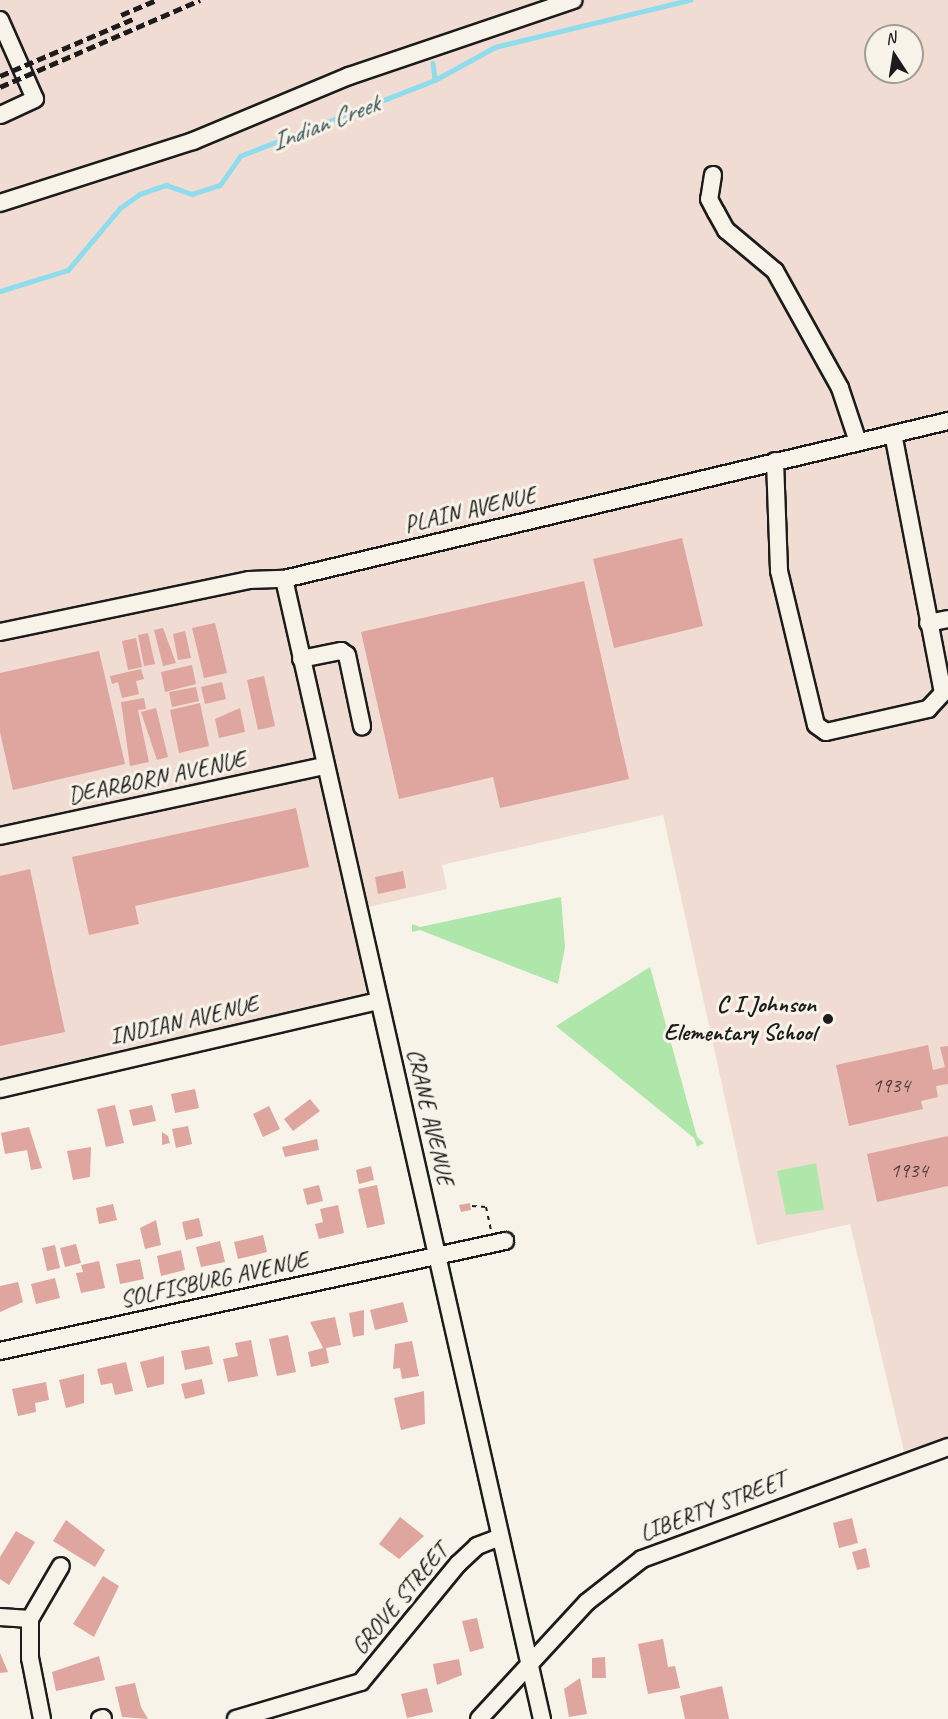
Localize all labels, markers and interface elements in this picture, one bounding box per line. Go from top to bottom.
north arrow [864,24,924,84]
text: N [884,28,898,49]
water label: Indian Creek [266,88,384,158]
street label: PLAIN AVENUE [401,481,539,539]
street label: DEARBORN AVENUE [66,745,248,811]
street label: INDIAN AVENUE [107,990,261,1052]
place label: C I Johnson Elementary School [664,991,816,1047]
marker: C I Johnson Elementary School [821,1012,835,1026]
street label: CRANE AVENUE [400,1045,460,1189]
house number: 1934 [872,1072,910,1098]
house number: 1934 [890,1157,928,1183]
street label: SOLFISBURG AVENUE [117,1246,311,1314]
street label: LIBERTY STREET [636,1466,790,1548]
street label: GROVE STREET [345,1537,455,1661]

